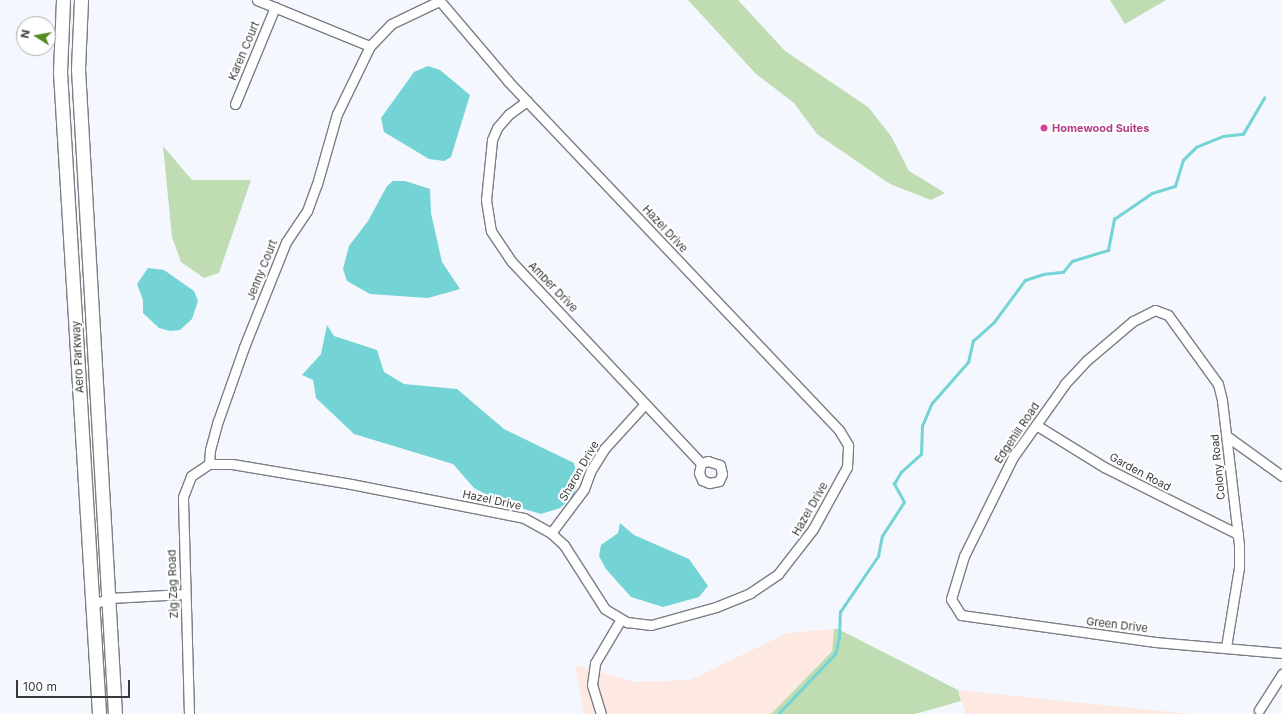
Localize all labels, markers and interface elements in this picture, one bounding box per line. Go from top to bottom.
north arrow [16,16,56,56]
street label: Karen Court [226,20,262,82]
text: N [18,28,33,39]
place label: Homewood Suites [1052,121,1149,135]
marker: Homewood Suites [1039,123,1049,133]
street label: Hazel Drive [640,203,690,255]
street label: Jenny Court [244,238,280,302]
street label: Amber Drive [526,259,580,315]
street label: Aero Parkway [70,321,86,393]
street label: Edgehill Road [992,400,1042,466]
street label: Colony Road [1208,433,1228,501]
street label: Sharon Drive [556,439,602,503]
street label: Garden Road [1107,450,1173,494]
street label: Hazel Drive [789,480,831,538]
street label: Hazel Drive [461,487,523,513]
street label: Zig Zag Road [165,549,181,619]
street label: Green Drive [1085,615,1149,635]
scale bar [18,672,132,698]
text: 100 m [23,679,57,694]

